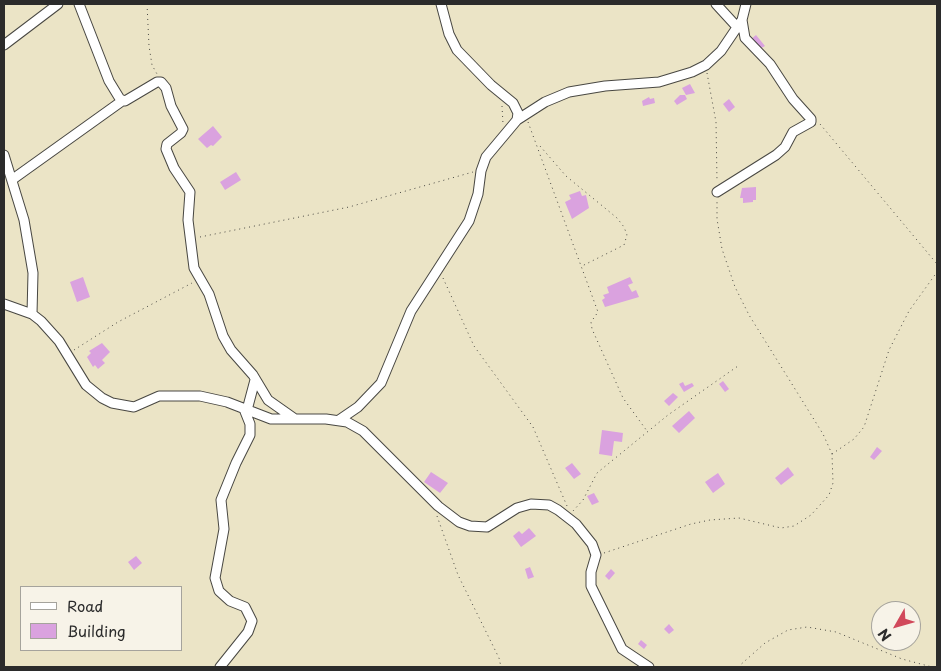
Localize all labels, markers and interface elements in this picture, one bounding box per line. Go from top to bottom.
legend [20,586,182,651]
text: Road [67,594,103,617]
north arrow [871,601,921,651]
text: Building [67,619,126,642]
text: N [873,624,896,646]

